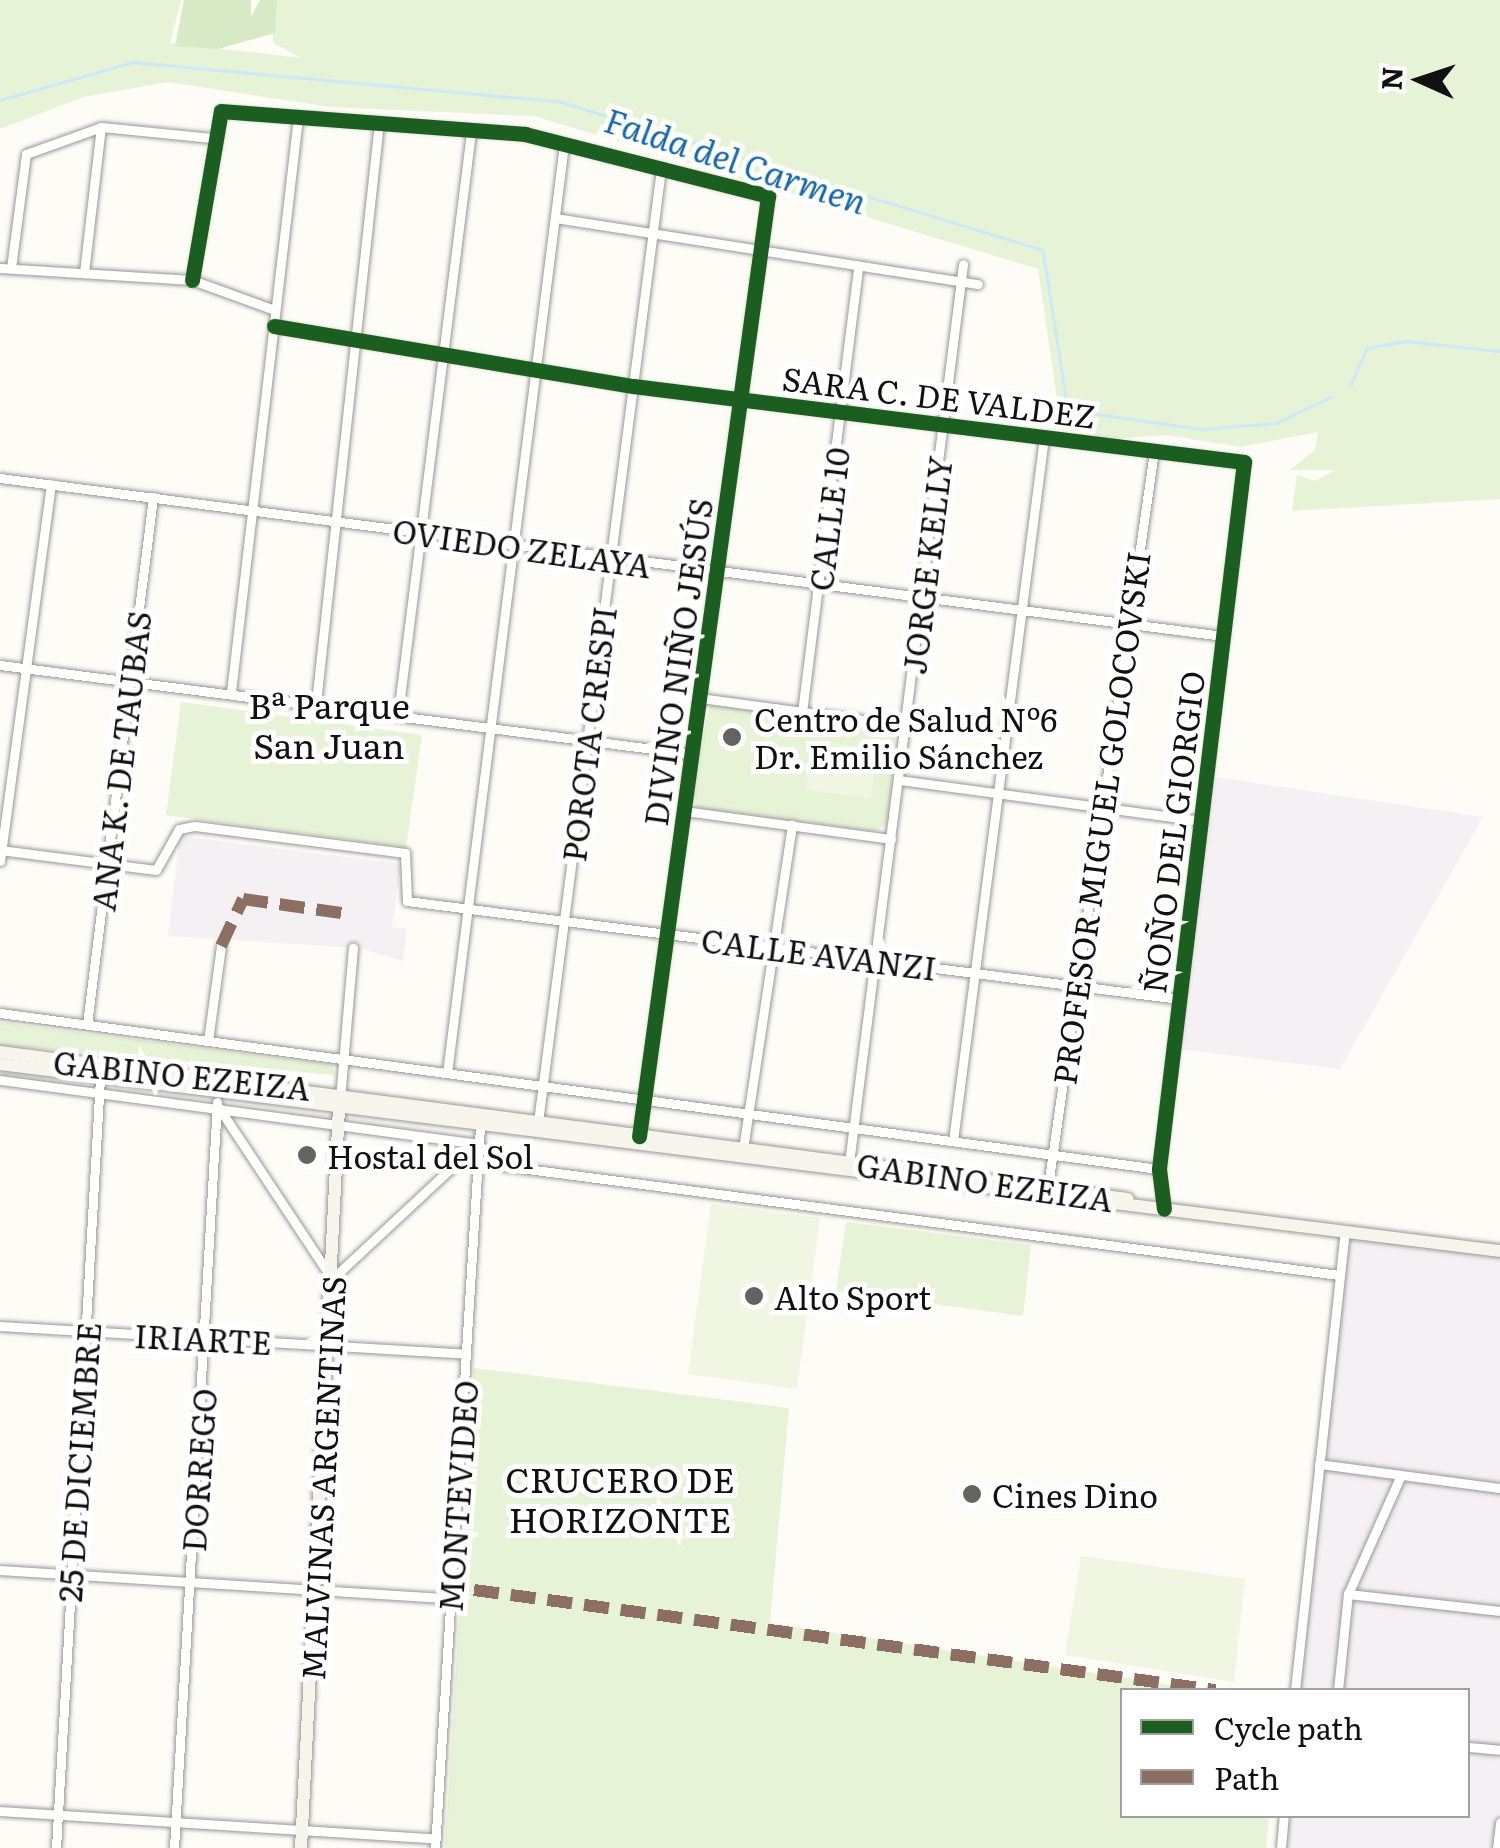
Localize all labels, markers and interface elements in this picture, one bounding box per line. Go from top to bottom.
north arrow [1370,30,1470,130]
text: N [1368,66,1412,91]
water label: Falda del Carmen [600,97,872,221]
street label: SARA C. DE VALDEZ [780,358,1098,434]
street label: CALLE 10 [800,445,856,593]
street label: JORGE KELLY [894,454,958,676]
street label: DIVINO NIÑO JESÚS [635,496,719,828]
street label: OVIEDO ZELAYA [390,510,654,584]
street label: PROFESOR MIGUEL GOLOCOVSKI [1044,549,1156,1087]
street label: POROTA CRESPI [553,604,623,864]
street label: ANA K. DE TAUBAS [83,609,157,913]
street label: ÑOÑO DEL GIORGIO [1133,669,1211,995]
district label: Bª Parque San Juan [243,683,415,765]
place label: Centro de Salud Nº6 Dr. Emilio Sánchez [754,700,1058,775]
marker: Centro de Salud Nº6 Dr. Emilio Sánchez [719,724,745,750]
street label: CALLE AVANZI [699,920,939,986]
street label: GABINO EZEIZA [52,1041,312,1107]
place label: Hostal del Sol [327,1136,534,1174]
marker: Hostal del Sol [296,1144,318,1166]
street label: GABINO EZEIZA [854,1144,1116,1218]
street label: MALVINAS ARGENTINAS [292,1275,352,1681]
place label: Alto Sport [774,1277,931,1315]
marker: Alto Sport [743,1285,765,1307]
street label: IRIARTE [133,1315,273,1361]
street label: 25 DE DICIEMBRE [49,1321,107,1603]
street label: MONTEVIDEO [430,1379,484,1613]
street label: DORREGO [173,1387,223,1553]
district label: CRUCERO DE HORIZONTE [493,1457,747,1539]
place label: Cines Dino [992,1475,1158,1513]
marker: Cines Dino [961,1483,983,1505]
legend [1120,1688,1470,1818]
text: Cycle path [1214,1705,1363,1749]
text: Path [1214,1755,1279,1799]

